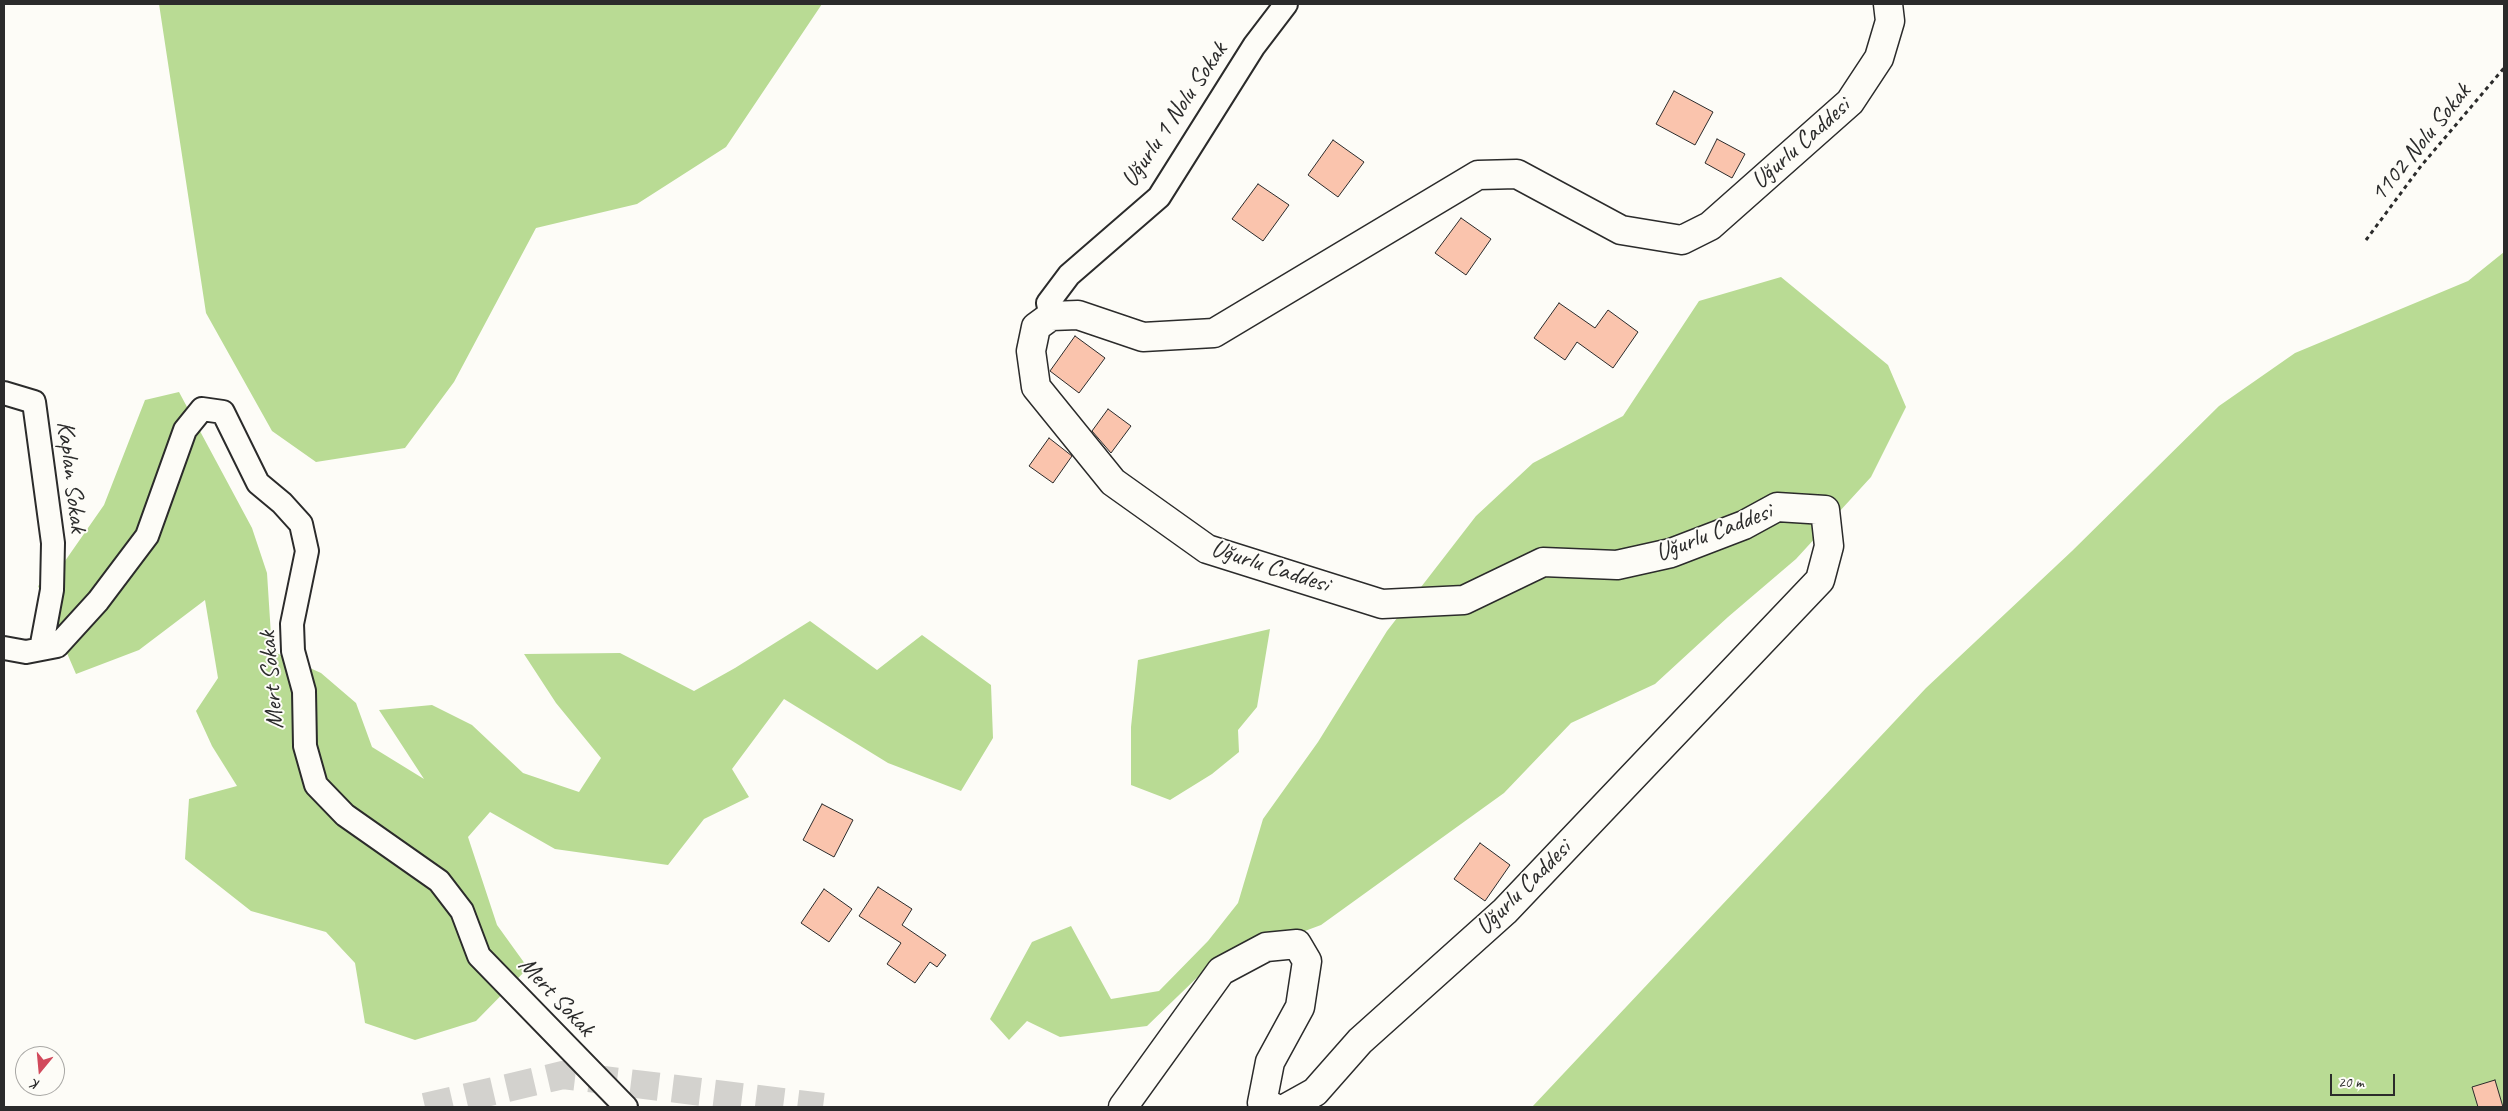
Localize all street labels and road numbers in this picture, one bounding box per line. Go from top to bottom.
street label: Uğurlu 1 Nolu Sokak [1116,37,1234,193]
street label: 1102 Nolu Sokak [2364,78,2478,208]
street label: Uğurlu Caddesi [1745,92,1857,196]
street label: Kaplan Sokak [49,419,93,535]
street label: Uğurlu Caddesi [1651,497,1777,569]
street label: Uğurlu Caddesi [1207,534,1333,600]
street label: Mert Sokak [253,630,291,730]
street label: Uğurlu Caddesi [1470,834,1578,942]
street label: Mert Sokak [511,951,601,1043]

